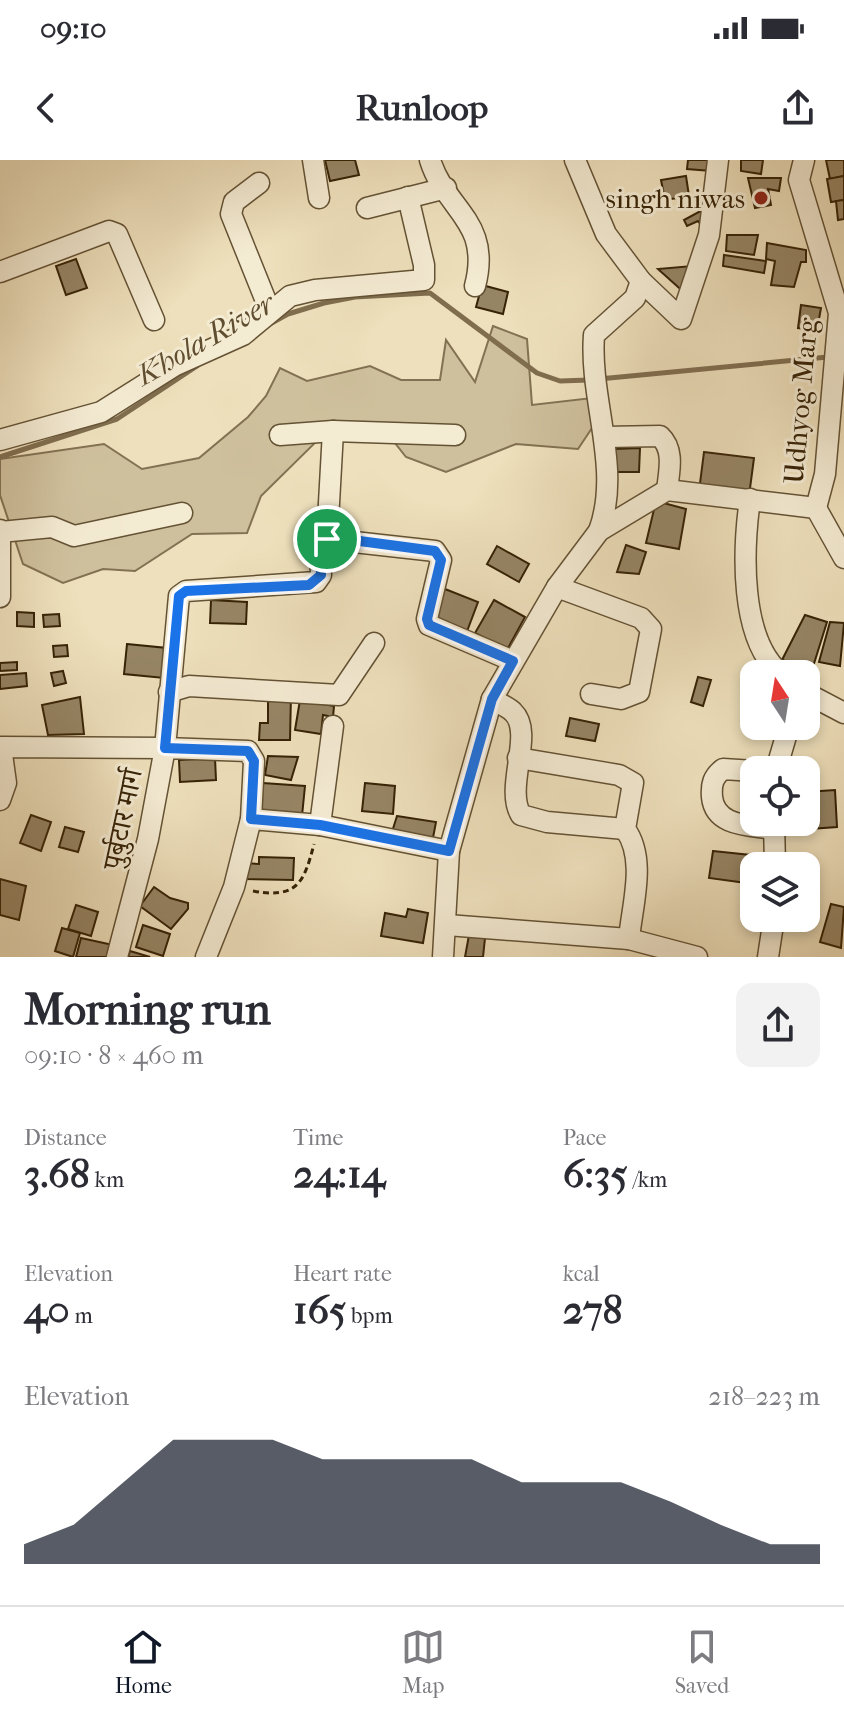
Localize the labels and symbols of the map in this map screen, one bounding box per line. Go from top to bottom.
place label: singh niwas [605,182,745,215]
marker: singh niwas [752,189,770,207]
water label: Khola River [128,285,283,394]
street label: Udhyog Marg [777,316,824,485]
pin [293,505,361,573]
north arrow [740,660,820,740]
street label: पुर्बुटार मार्ग [95,764,150,875]

